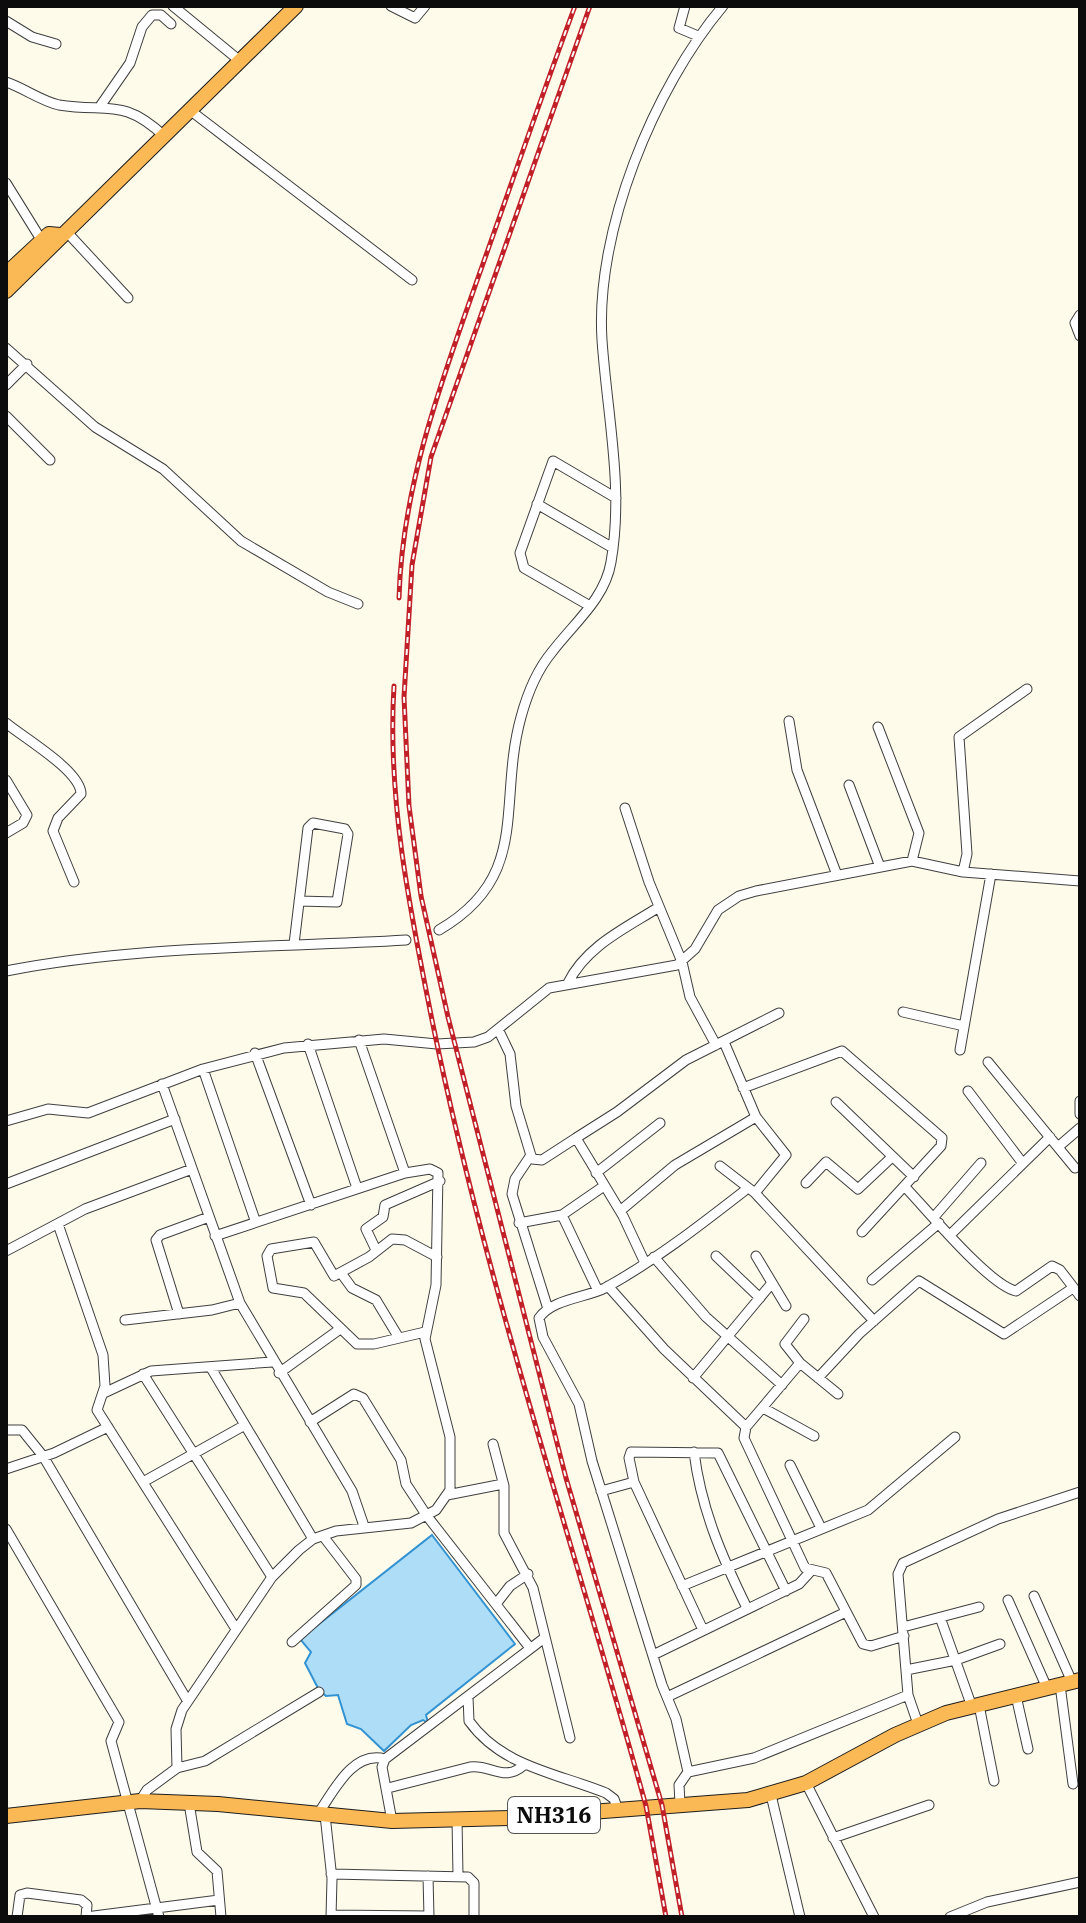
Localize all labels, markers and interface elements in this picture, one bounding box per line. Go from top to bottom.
road number: NH316 [508,1797,600,1833]

